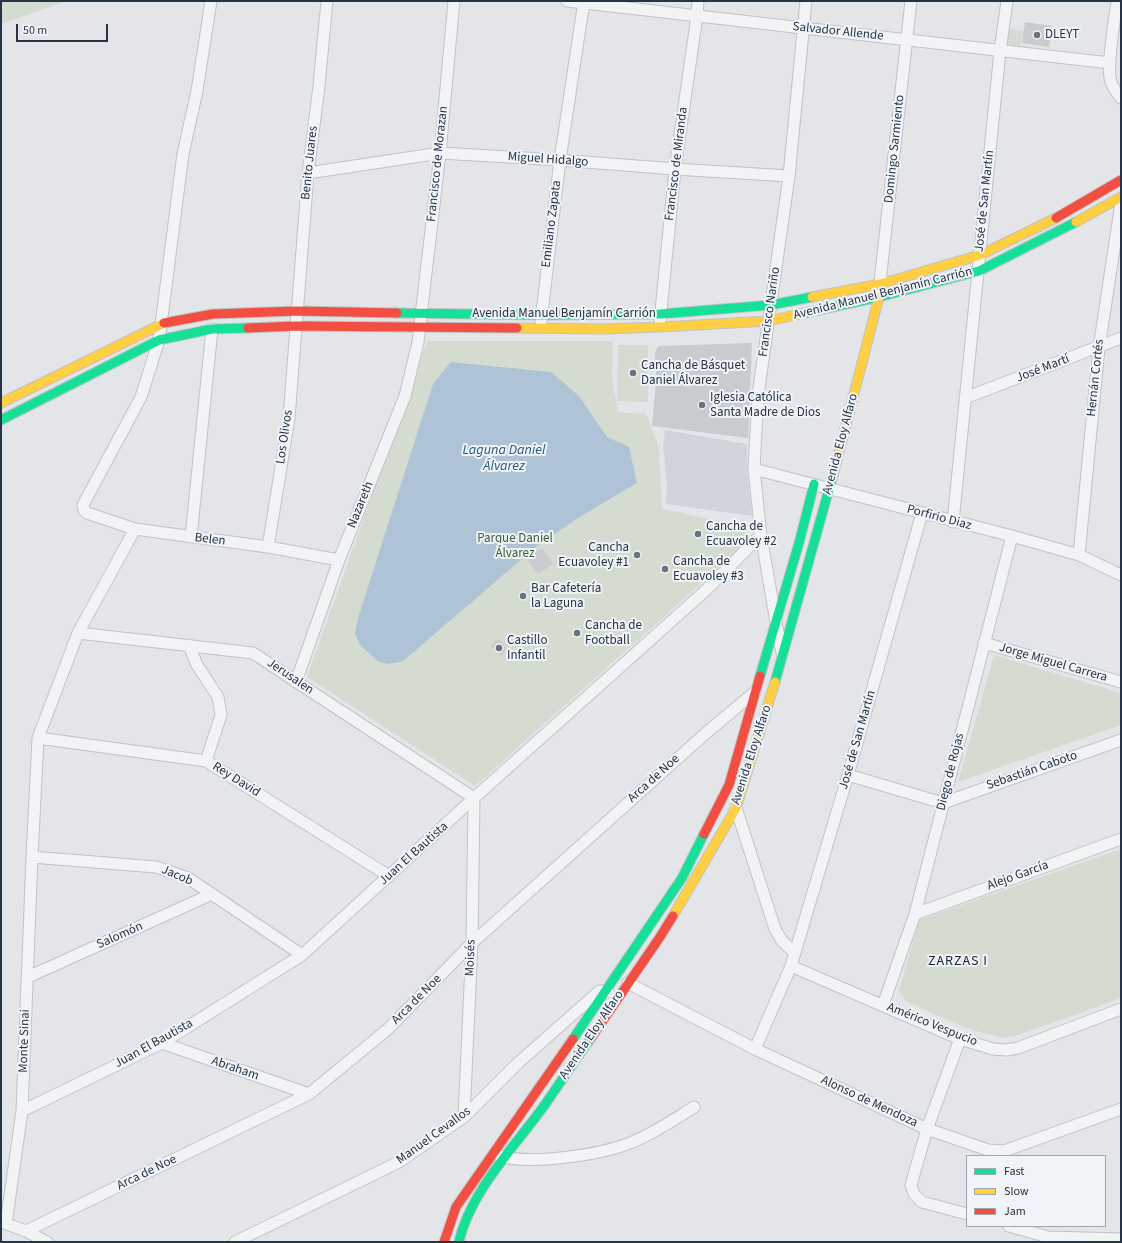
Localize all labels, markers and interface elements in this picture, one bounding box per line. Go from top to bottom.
scale bar [18,16,110,42]
street label: Salvador Allende [792,19,884,45]
text: 50 m [23,22,47,39]
place label: DLEYT [1045,27,1079,43]
marker: DLEYT [1032,30,1042,40]
street label: Domingo Sarmiento [882,94,908,204]
street label: Francisco de Morazan [424,105,452,223]
street label: Francisco de Miranda [662,106,692,222]
street label: Benito Juares [298,125,322,201]
street label: Miguel Hidalgo [507,149,589,171]
street label: José de San Martín [972,149,998,253]
street label: Emiliano Zapata [539,179,565,269]
street label: Avenida Manuel Benjamín Carrión [792,264,974,324]
street label: Francisco Nariño [756,266,784,358]
street label: Avenida Manuel Benjamín Carrión [472,306,656,322]
street label: Hernán Cortés [1084,338,1108,418]
street label: José Martí [1014,352,1072,386]
place label: Cancha de Básquet Daniel Álvarez [641,358,745,389]
marker: Cancha de Básquet Daniel Álvarez [628,368,638,378]
place label: Iglesia Católica Santa Madre de Dios [710,390,820,421]
street label: Avenida Eloy Alfaro [820,392,862,496]
marker: Iglesia Católica Santa Madre de Dios [697,400,707,410]
street label: Los Olivos [273,409,297,465]
water label: Laguna Daniel Álvarez [463,443,545,476]
street label: Nazareth [345,479,377,531]
street label: Porfirio Diaz [905,502,973,534]
place label: Cancha de Ecuavoley #2 [706,519,777,550]
marker: Cancha de Ecuavoley #2 [693,529,703,539]
street label: Belen [194,530,226,550]
park label: Parque Daniel Álvarez [477,531,553,562]
place label: Cancha Ecuavoley #1 [558,540,629,571]
marker: Cancha Ecuavoley #1 [632,550,642,560]
place label: Cancha de Ecuavoley #3 [673,554,744,585]
marker: Cancha de Ecuavoley #3 [660,564,670,574]
place label: Bar Cafetería la Laguna [531,581,601,612]
marker: Bar Cafetería la Laguna [518,591,528,601]
place label: Cancha de Football [585,618,642,649]
marker: Cancha de Football [572,628,582,638]
place label: Castillo Infantil [507,633,547,664]
street label: Jorge Miguel Carrera [997,640,1109,686]
marker: Castillo Infantil [494,643,504,653]
street label: Jerusalen [264,656,316,698]
street label: José de San Martín [836,689,880,791]
street label: Avenida Eloy Alfaro [729,703,775,807]
street label: Diego de Rojas [934,732,968,812]
street label: Sebastián Caboto [984,748,1080,794]
street label: Arca de Noe [625,752,683,806]
street label: Rey David [209,759,263,801]
street label: Juan El Bautista [376,819,452,889]
street label: Alejo García [985,858,1051,894]
street label: Jacob [159,862,195,890]
street label: Salomón [95,919,145,953]
street label: Moisés [463,939,479,977]
district label: ZARZAS I [928,954,988,970]
street label: Arca de Noe [389,972,445,1028]
street label: Avenida Eloy Alfaro [557,988,627,1082]
street label: Américo Vespucio [885,1000,979,1050]
street label: Monte Sinai [16,1009,34,1073]
street label: Juan El Bautista [112,1016,196,1072]
street label: Abraham [209,1054,261,1084]
street label: Alonso de Mendoza [818,1073,920,1131]
street label: Manuel Cevallos [394,1104,474,1168]
street label: Arca de Noe [115,1152,179,1194]
legend [966,1155,1106,1227]
text: Fast [1004,1163,1024,1180]
text: Slow [1004,1183,1029,1200]
text: Jam [1004,1203,1026,1220]

